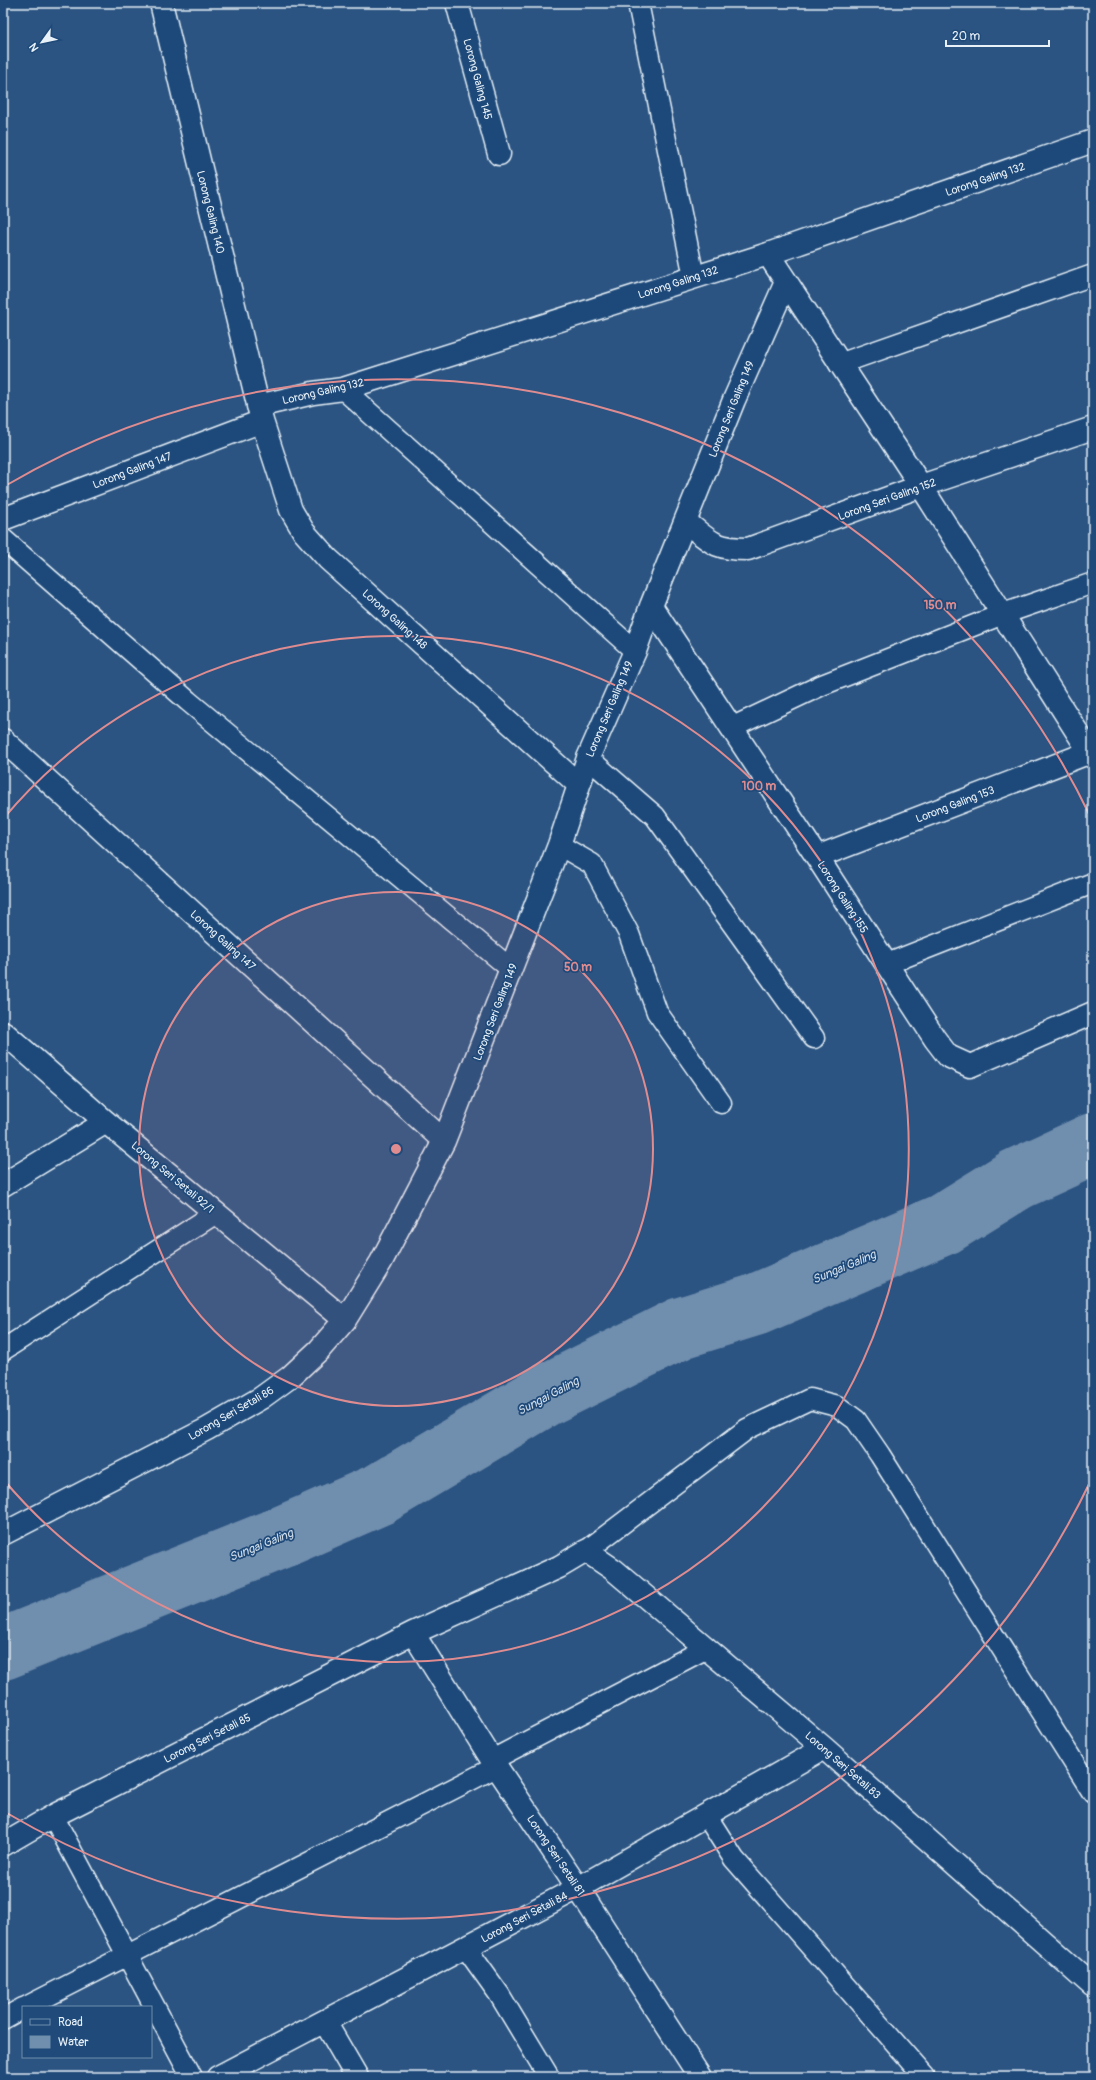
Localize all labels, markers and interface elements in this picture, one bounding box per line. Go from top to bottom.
north arrow [22,22,62,62]
scale bar [946,22,1049,48]
text: 20 m [952,29,981,44]
street label: Lorong Galing 145 [460,37,495,121]
text: N [26,40,42,54]
street label: Lorong Galing 132 [944,160,1027,199]
street label: Lorong Galing 140 [194,169,227,255]
street label: Lorong Galing 132 [636,263,720,302]
street label: Lorong Seri Galing 149 [706,359,757,459]
street label: Lorong Galing 132 [281,376,365,407]
street label: Lorong Galing 147 [91,449,174,491]
street label: Lorong Seri Galing 152 [836,476,938,523]
street label: Lorong Galing 148 [359,587,430,652]
text: 150 m [924,598,957,613]
street label: Lorong Seri Galing 149 [583,659,636,759]
text: 100 m [742,779,777,794]
street label: Lorong Galing 153 [914,783,996,825]
street label: Lorong Galing 155 [815,859,871,936]
street label: Lorong Galing 147 [187,908,258,973]
text: 50 m [564,960,592,975]
street label: Lorong Seri Galing 149 [471,961,520,1063]
street label: Lorong Seri Setali 92/1 [129,1139,217,1216]
centre of rings [389,1142,403,1156]
water label: Sungai Galing [810,1247,879,1288]
water label: Sungai Galing [515,1374,582,1419]
street label: Lorong Seri Setali 86 [186,1384,276,1443]
water label: Sungai Galing [227,1526,296,1565]
street label: Lorong Seri Setali 85 [162,1711,253,1766]
street label: Lorong Seri Setali 83 [802,1729,883,1802]
street label: Lorong Seri Setali 81 [524,1813,587,1898]
street label: Lorong Seri Setali 84 [479,1889,570,1946]
legend [22,2006,152,2058]
text: Road [58,2015,83,2030]
text: Water [58,2035,89,2050]

